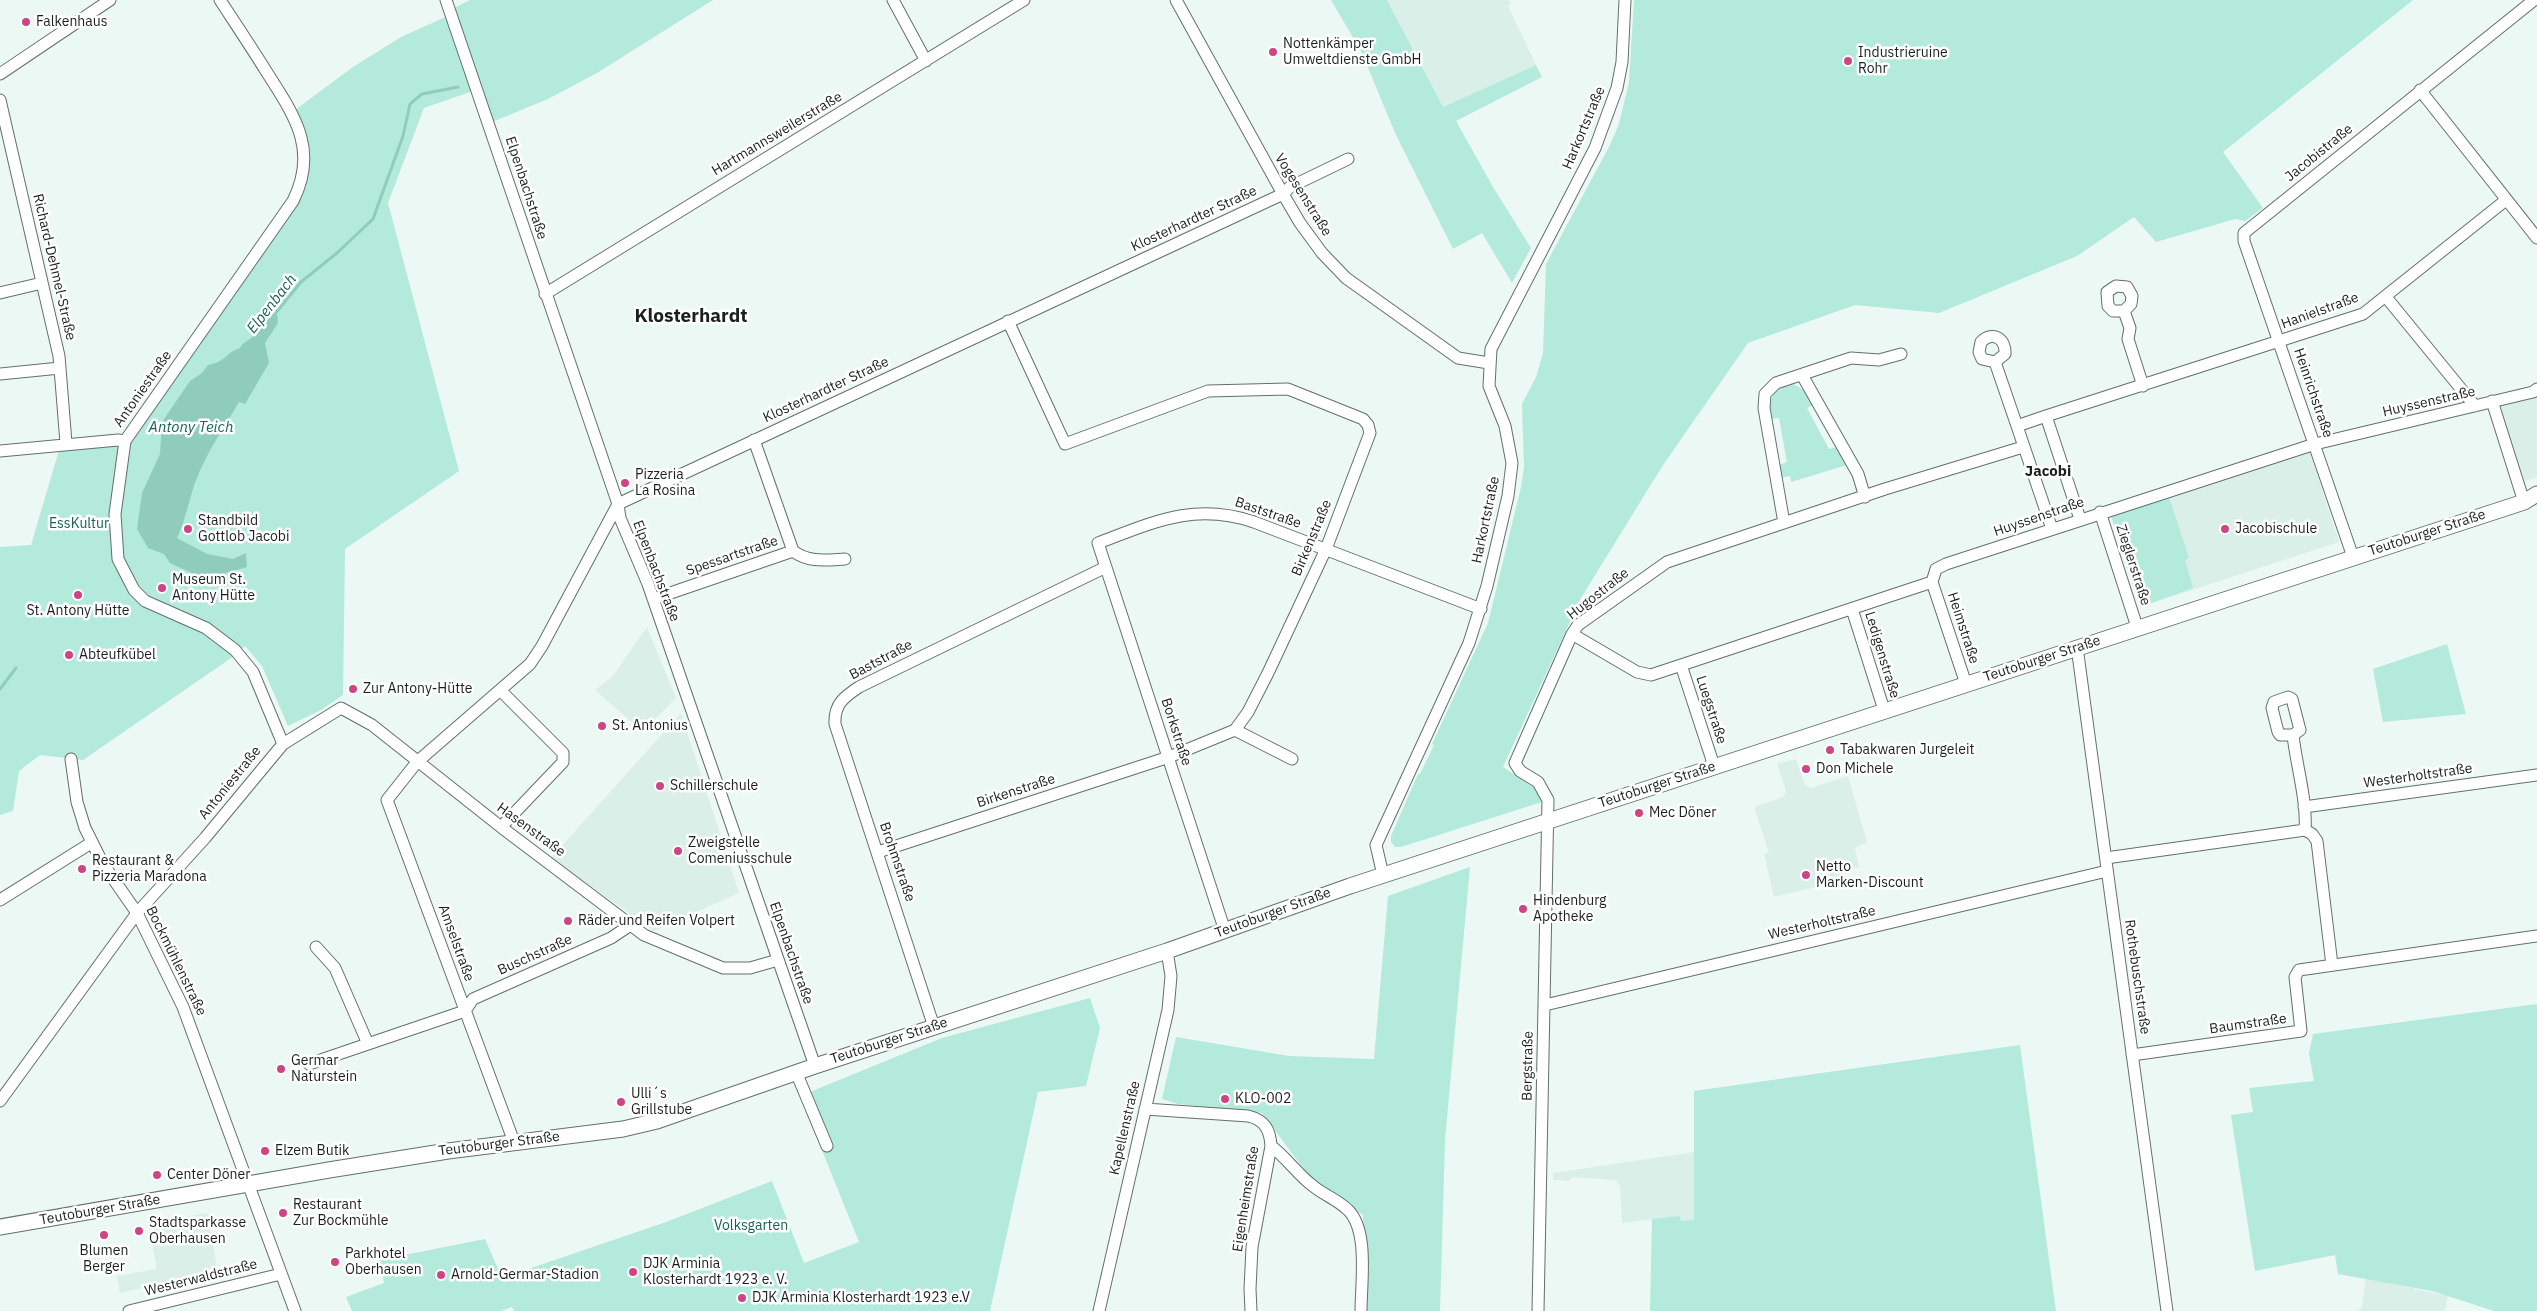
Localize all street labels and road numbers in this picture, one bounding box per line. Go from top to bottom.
street label: Harkortstraße [1559,84,1609,172]
street label: Hartmannsweilerstraße [709,88,845,180]
street label: Jacobistraße [2282,121,2356,185]
street label: Elpenbachstraße [501,134,551,242]
street label: Vogesenstraße [1271,151,1335,239]
street label: Klosterhardter Straße [1128,182,1260,256]
street label: Richard-Dehmel-Straße [29,192,79,342]
street label: Hanielstraße [2279,289,2361,333]
street label: Heinrichstraße [2290,346,2336,440]
street label: Antoniestraße [110,347,176,431]
street label: Klosterhardter Straße [760,353,892,427]
street label: Huyssenstraße [2381,383,2477,421]
street label: Harkortstraße [1469,475,1503,565]
street label: Baststraße [1233,494,1303,532]
street label: Huyssenstraße [1991,494,2087,540]
street label: Birkenstraße [1288,497,1336,579]
street label: Teutoburger Straße [2366,506,2488,560]
street label: Elpenbachstraße [629,518,683,624]
street label: Zieglerstraße [2112,522,2154,608]
street label: Spessartstraße [684,532,780,580]
street label: Hugostraße [1564,565,1632,623]
street label: Heimstraße [1944,590,1982,666]
street label: Ledigenstraße [1861,610,1903,700]
street label: Teutoburger Straße [1981,632,2103,686]
street label: Baststraße [847,636,915,684]
street label: Luegstraße [1692,674,1730,746]
street label: Borkstraße [1157,696,1195,768]
street label: Antoniestraße [195,743,265,823]
street label: Teutoburger Straße [1596,758,1718,812]
street label: Westerholtstraße [2363,760,2473,792]
street label: Birkenstraße [975,770,1057,812]
street label: Hasenstraße [493,799,569,861]
street label: Brohmstraße [876,820,918,904]
street label: Teutoburger Straße [1213,884,1333,942]
street label: Elpenbachstraße [766,900,816,1006]
street label: Amselstraße [434,902,478,984]
street label: Westerholtstraße [1767,902,1877,944]
street label: Bockmühlenstraße [142,903,210,1019]
street label: Rothebuschstraße [2121,918,2153,1036]
street label: Buschstraße [495,931,575,979]
street label: Baumstraße [2208,1010,2288,1038]
street label: Teutoburger Straße [828,1014,950,1068]
street label: Bergstraße [1519,1031,1537,1101]
street label: Kapellenstraße [1106,1079,1144,1177]
street label: Teutoburger Straße [437,1128,561,1160]
street label: Eigenheimstraße [1229,1145,1263,1253]
street label: Teutoburger Straße [38,1191,162,1229]
street label: Westerwaldstraße [143,1256,259,1300]

